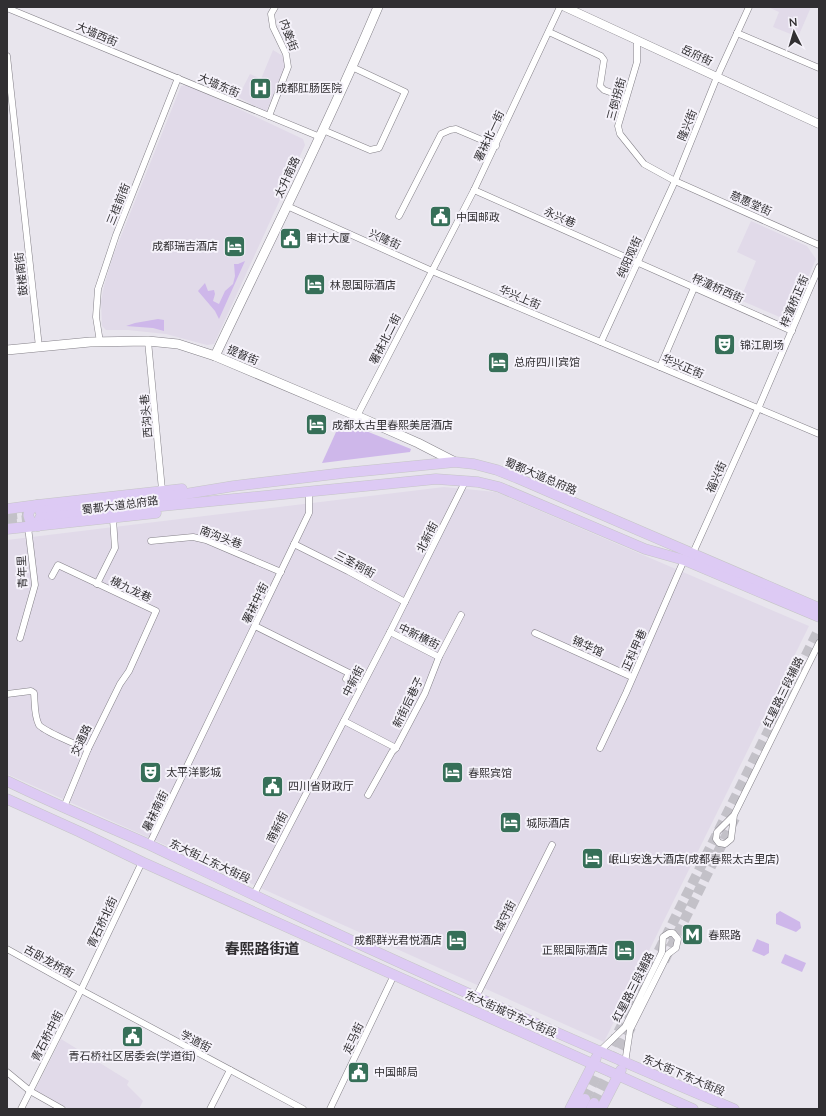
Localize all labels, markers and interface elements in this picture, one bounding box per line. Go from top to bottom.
north arrow [774,12,814,52]
text: N [788,15,798,28]
street label: 内姜街 [278,17,301,53]
street label: 大墙西街 [74,19,120,48]
street label: 岳府街 [680,42,715,67]
street label: 大墙东街 [196,70,242,99]
hospital icon: 成都肛肠医院 [247,75,273,101]
street label: 三倒拐街 [604,76,627,122]
place label: 成都肛肠医院 [276,81,342,94]
street label: 隆兴街 [674,107,699,143]
street label: 署袜北一街 [471,108,506,163]
street label: 太升南路 [271,154,302,199]
street label: 三桂前街 [103,181,132,227]
street label: 慈惠堂街 [728,188,774,217]
public building icon: 中国邮政 [427,204,453,230]
street label: 永兴巷 [542,204,578,229]
place label: 中国邮政 [456,210,500,223]
public building icon: 审计大厦 [278,225,304,251]
street label: 兴隆街 [367,226,403,251]
place label: 审计大厦 [306,231,350,244]
hotel icon: 成都瑞吉酒店 [221,233,247,259]
street label: 纯阳观街 [614,234,643,280]
place label: 成都瑞吉酒店 [152,239,218,252]
street label: 鼓楼南街 [12,251,29,297]
street label: 梓潼桥西街 [690,270,746,305]
hotel icon: 林恩国际酒店 [302,272,328,298]
street label: 梓潼桥正街 [777,273,810,329]
place label: 林恩国际酒店 [330,278,396,291]
street label: 华兴上街 [497,282,543,311]
street label: 署袜北二街 [366,311,403,366]
theatre icon: 锦江剧场 [712,332,738,358]
place label: 锦江剧场 [740,338,784,351]
street label: 提督街 [225,342,261,367]
hotel icon: 总府四川宾馆 [486,349,512,375]
street label: 华兴正街 [660,351,706,380]
place label: 总府四川宾馆 [514,355,580,368]
street label: 西沟头巷 [137,394,154,439]
hotel icon: 成都太古里春熙美居酒店 [304,412,330,438]
place label: 成都太古里春熙美居酒店 [332,418,453,431]
street label: 蜀都大道总府路 [503,455,579,497]
street label: 福兴街 [703,459,728,495]
street label: 蜀都大道总府路 [81,493,159,516]
street label: 北新街 [413,519,440,554]
street label: 南沟头巷 [198,523,244,550]
street label: 三圣祠街 [333,547,378,580]
street label: 青年里 [14,555,29,589]
street label: 横九龙巷 [109,573,154,604]
street label: 署袜中街 [239,580,270,625]
street label: 中新横街 [397,620,442,651]
street label: 正科甲巷 [619,627,648,673]
street label: 锦华馆 [571,633,606,658]
street label: 红星路三段辅路 [760,654,805,729]
street label: 中新街 [339,663,366,698]
street label: 新街后巷子 [390,674,425,729]
street label: 交通路 [68,722,93,757]
theatre icon: 太平洋影城 [138,759,164,785]
hotel icon: 春熙宾馆 [439,760,465,786]
place label: 太平洋影城 [166,765,221,778]
place label: 春熙宾馆 [468,766,512,779]
public building icon: 四川省财政厅 [259,773,285,799]
place label: 四川省财政厅 [288,779,354,792]
street label: 暑袜南街 [139,788,170,833]
street label: 南新街 [263,809,290,844]
hotel icon: 城际酒店 [497,810,523,836]
place label: 城际酒店 [526,816,570,829]
street label: 东大街上东大街段 [168,836,253,885]
hotel icon: 岷山安逸大酒店(成都春熙太古里店) [580,846,606,872]
place label: 岷山安逸大酒店(成都春熙太古里店) [608,852,779,865]
street label: 青石桥北街 [84,894,119,949]
street label: 城守街 [491,898,518,933]
metro station icon: 春熙路 [680,922,706,948]
hotel icon: 成都群光君悦酒店 [444,927,470,953]
place label: 春熙路 [708,928,741,941]
place label: 成都群光君悦酒店 [354,933,442,946]
hotel icon: 正熙国际酒店 [611,937,637,963]
district label: 春熙路街道 [224,939,300,957]
street label: 古卧龙桥街 [22,942,76,980]
place label: 正熙国际酒店 [542,943,608,956]
street label: 红星路三段辅路 [609,950,656,1024]
street label: 东大街城守东大街段 [463,987,559,1040]
street label: 青石桥中街 [28,1008,65,1063]
street label: 走马街 [340,1020,365,1055]
public building icon: 青石桥社区居委会(学道街) [119,1023,145,1049]
street label: 学道街 [179,1027,214,1054]
place label: 青石桥社区居委会(学道街) [69,1049,195,1062]
street label: 东大街下东大街段 [641,1051,727,1098]
public building icon: 中国邮局 [346,1059,372,1085]
place label: 中国邮局 [374,1065,418,1078]

